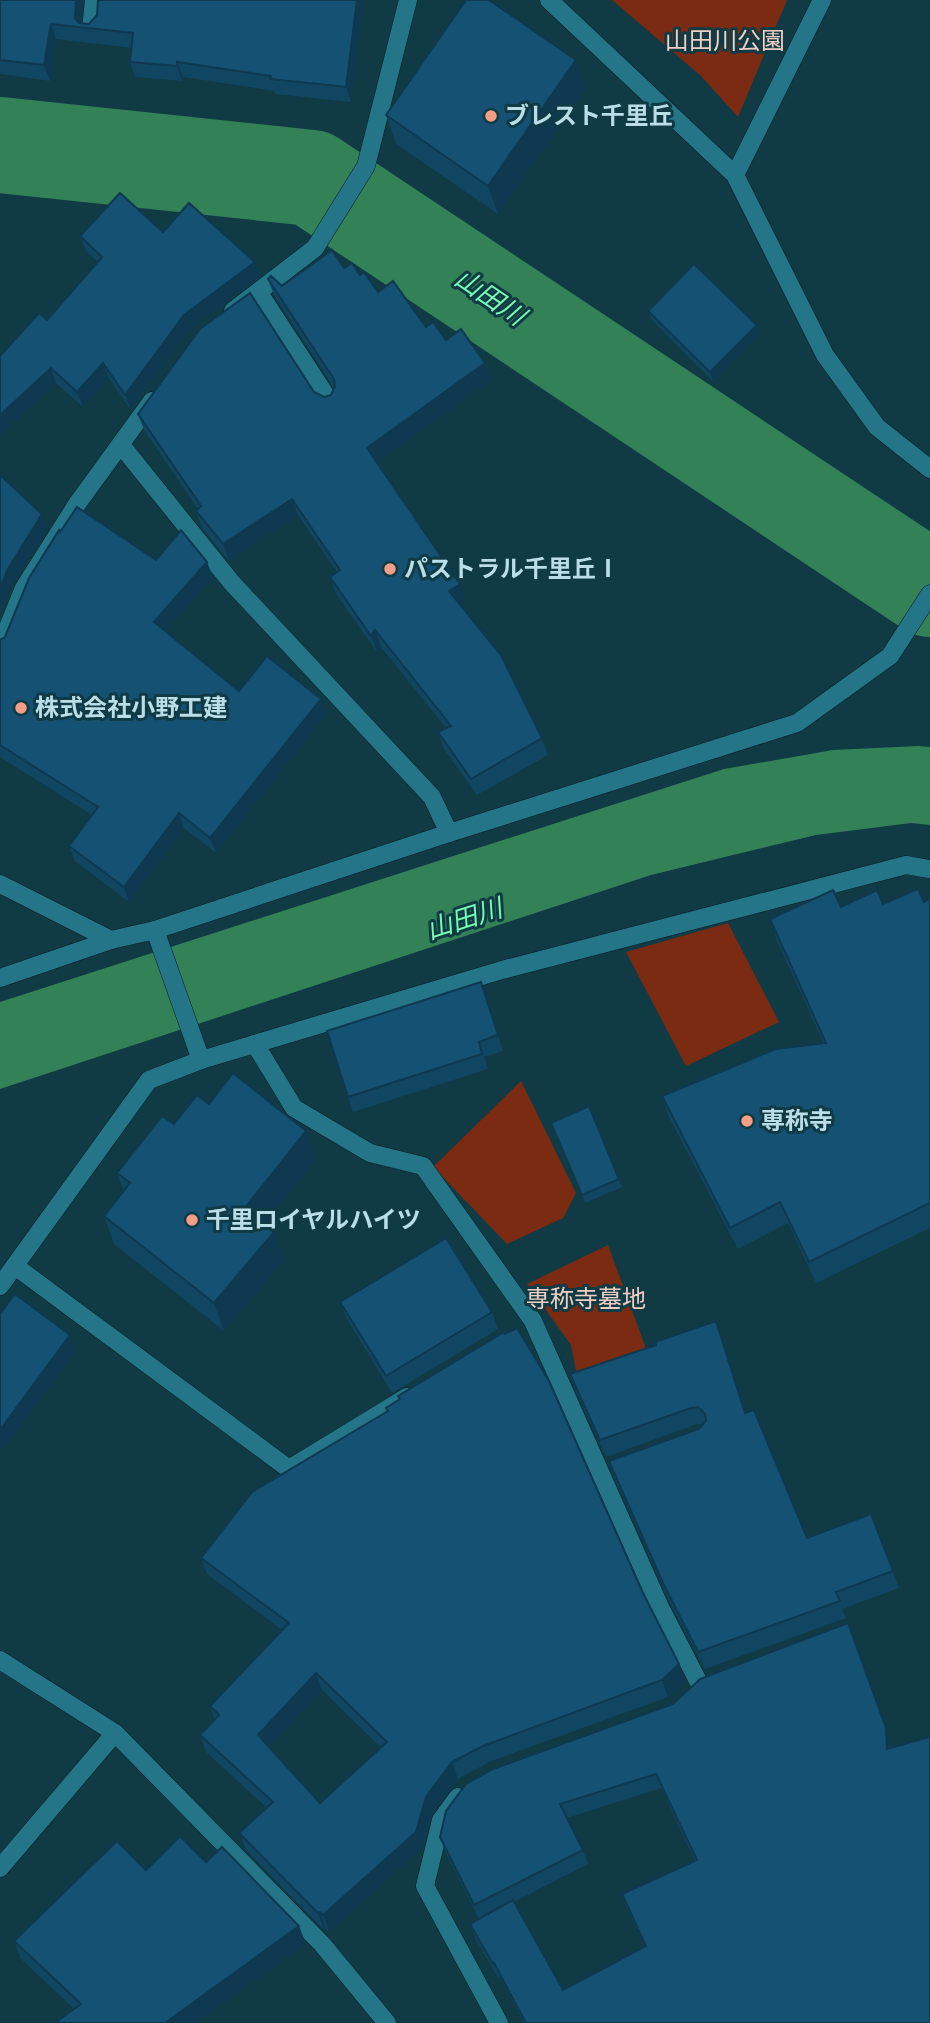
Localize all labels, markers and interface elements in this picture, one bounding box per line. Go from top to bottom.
park label: 山田川公園 [665,25,785,54]
place label: ブレスト千里丘 [505,100,673,129]
marker: ブレスト千里丘 [483,108,499,124]
water label: 山田川 [450,261,534,332]
place label: パストラル千里丘Ⅰ [404,553,620,582]
marker: パストラル千里丘Ⅰ [382,561,398,577]
place label: 株式会社小野工建 [35,692,227,721]
marker: 株式会社小野工建 [13,700,29,716]
water label: 山田川 [422,890,508,944]
place label: 専称寺 [761,1105,833,1134]
marker: 専称寺 [739,1113,755,1129]
place label: 千里ロイヤルハイツ [206,1204,421,1233]
marker: 千里ロイヤルハイツ [184,1212,200,1228]
park label: 専称寺墓地 [526,1283,646,1312]

